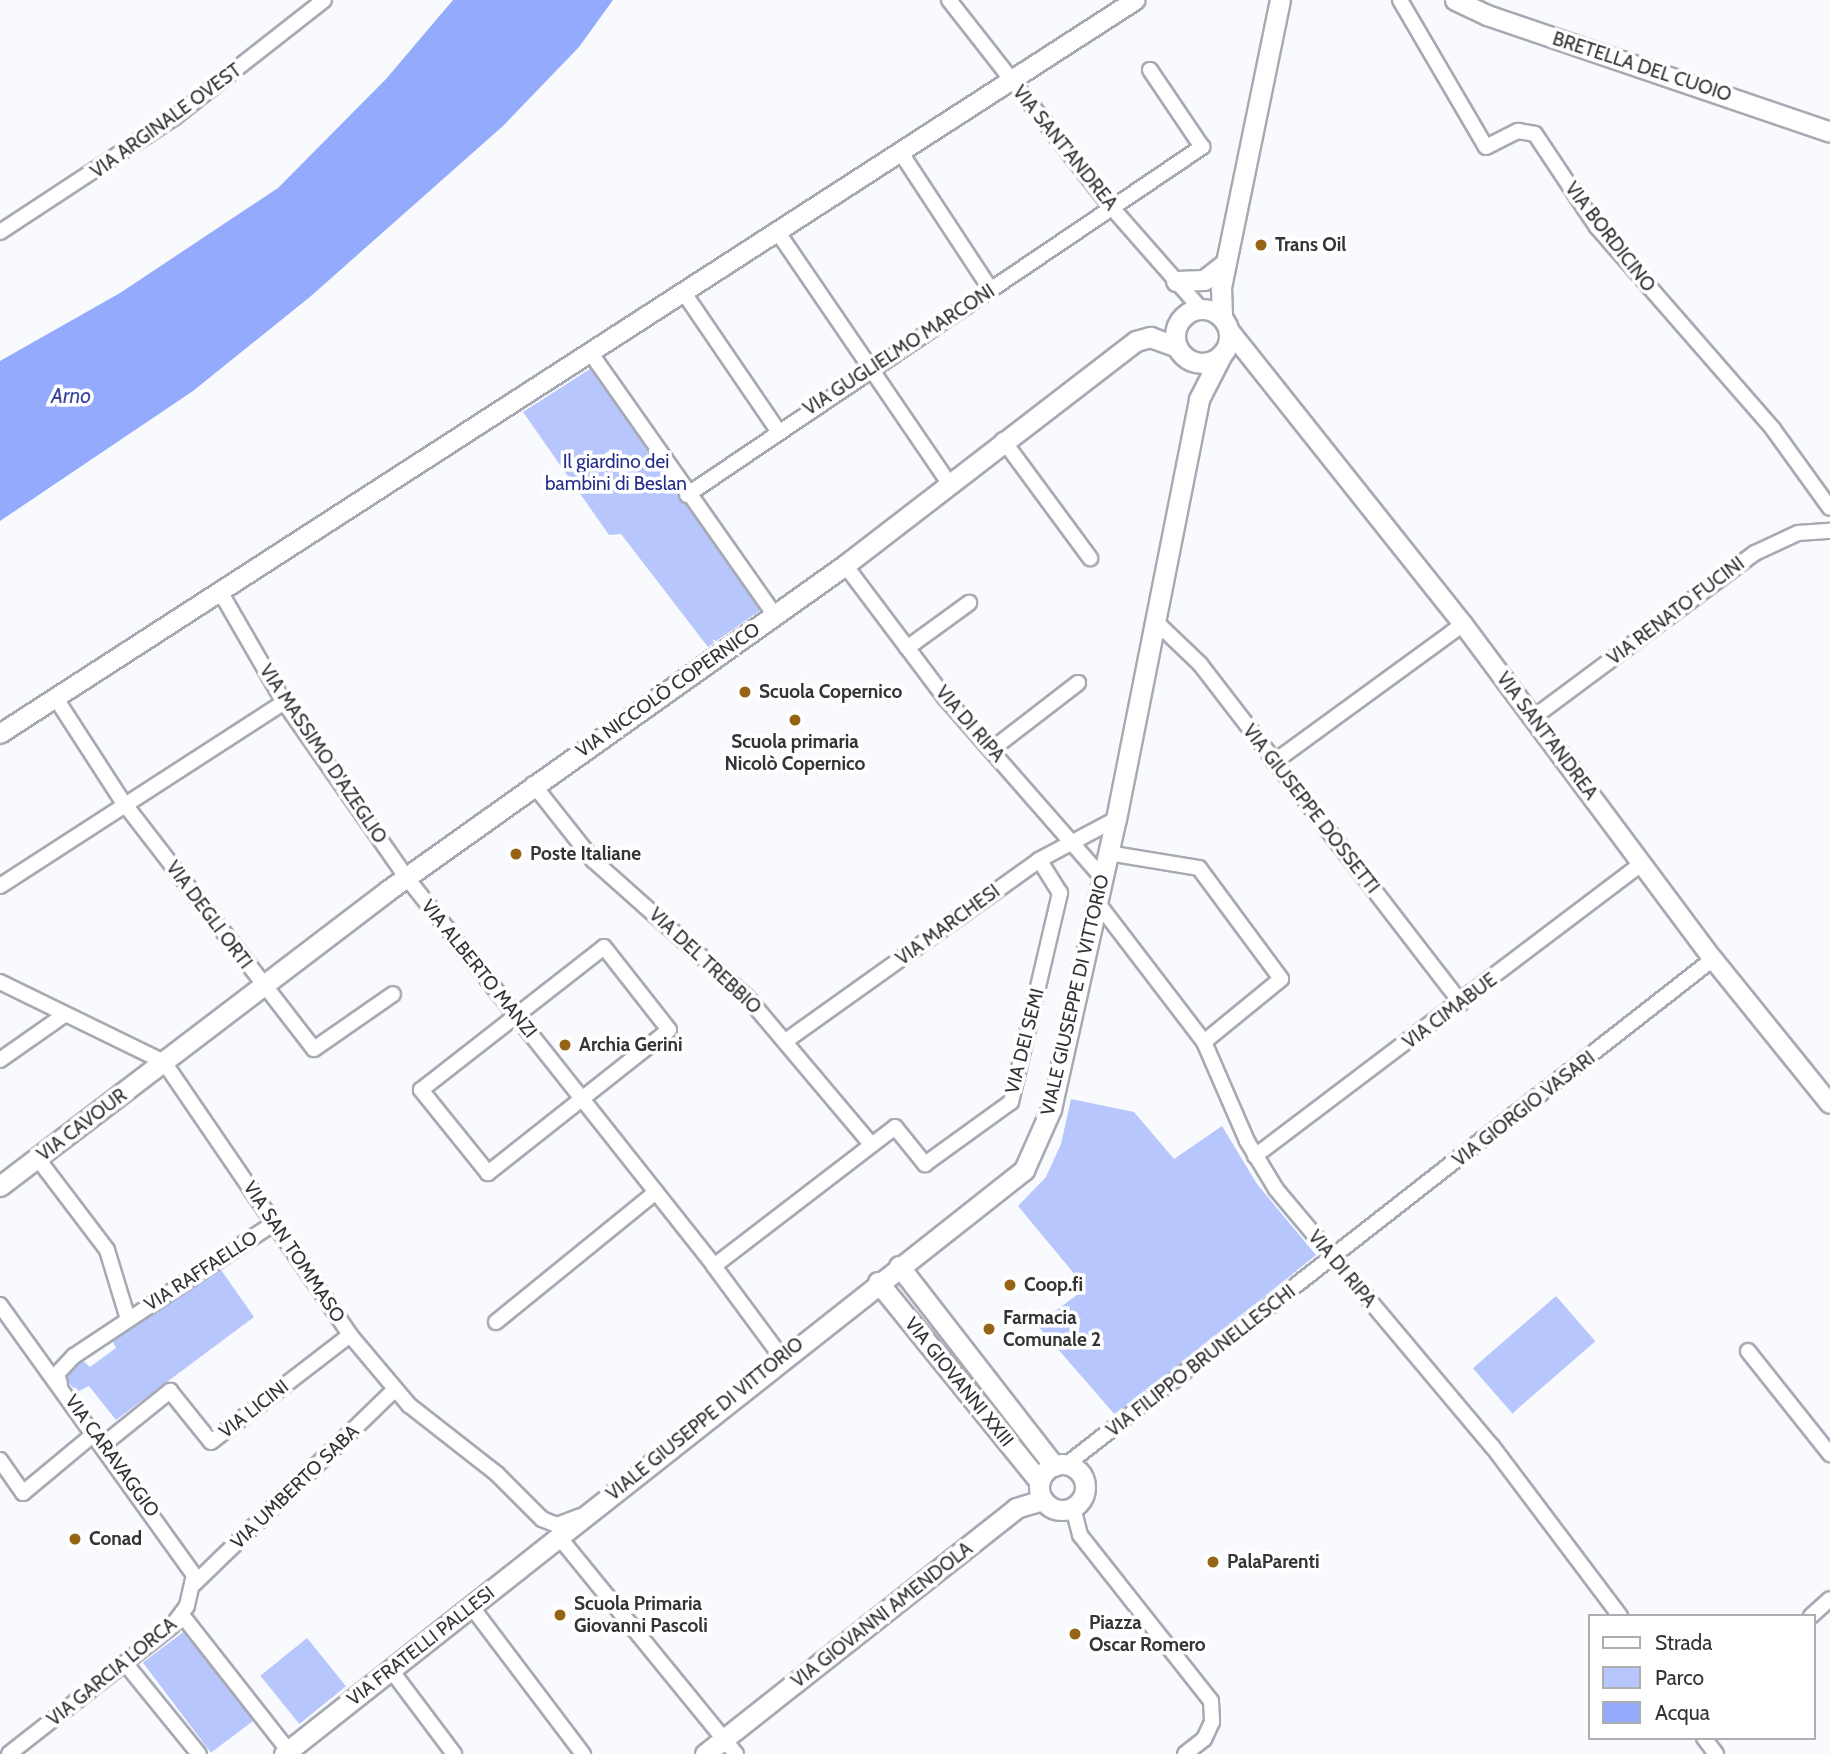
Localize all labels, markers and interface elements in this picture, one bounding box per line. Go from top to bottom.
street label: BRETELLA DEL CUOIO [1550,27,1734,107]
street label: VIA ARGINALE OVEST [86,59,246,183]
street label: VIA SANT'ANDREA [1008,81,1122,215]
street label: VIA BORDICINO [1560,178,1660,296]
place label: Trans Oil [1275,234,1346,256]
marker: Trans Oil [1253,237,1269,253]
street label: VIA GUGLIELMO MARCONI [799,280,999,420]
water label: Arno [51,383,91,409]
park label: Il giardino dei bambini di Beslan [545,451,687,495]
street label: VIA RENATO FUCINI [1603,552,1749,670]
street label: VIA NICCOLÒ COPERNICO [572,618,764,762]
street label: VIA MASSIMO D'AZEGLIO [254,660,392,848]
street label: VIA SANT'ANDREA [1492,668,1602,804]
place label: Scuola Copernico [759,681,902,703]
street label: VIA DI RIPA [931,681,1009,767]
marker: Scuola Copernico [737,684,753,700]
marker: Scuola primaria Nicolò Copernico [787,712,803,728]
street label: VIA GIUSEPPE DOSSETTI [1238,720,1384,898]
place label: Scuola primaria Nicolò Copernico [725,731,865,775]
place label: Poste Italiane [530,843,641,865]
marker: Poste Italiane [508,846,524,862]
street label: VIA DEGLI ORTI [161,857,257,973]
street label: VIALE GIUSEPPE DI VITTORIO [1036,872,1114,1118]
street label: VIA MARCHESI [892,880,1004,970]
street label: VIA ALBERTO MANZI [416,895,542,1043]
street label: VIA DEL TREBBIO [644,903,766,1019]
street label: VIA CIMABUE [1399,968,1501,1054]
street label: VIA DEI SEMI [1001,986,1049,1096]
place label: Archia Gerini [579,1034,683,1056]
marker: Archia Gerini [557,1037,573,1053]
street label: VIA GIORGIO VASARI [1448,1046,1600,1172]
street label: VIA CAVOUR [33,1084,131,1166]
street label: VIA SAN TOMMASO [238,1177,350,1327]
street label: VIA RAFFAELLO [140,1226,262,1316]
street label: VIA DI RIPA [1303,1226,1381,1312]
place label: Coop.fi [1024,1274,1083,1296]
marker: Coop.fi [1002,1277,1018,1293]
street label: VIA FILIPPO BRUNELLESCHI [1102,1280,1300,1442]
place label: Farmacia Comunale 2 [1003,1307,1101,1351]
street label: VIA GIOVANNI XXIII [900,1313,1018,1451]
marker: Farmacia Comunale 2 [981,1321,997,1337]
street label: VIALE GIUSEPPE DI VITTORIO [602,1333,808,1505]
street label: VIA LICINI [215,1375,293,1443]
street label: VIA CARAVAGGIO [60,1391,164,1521]
street label: VIA UMBERTO SABA [226,1420,364,1554]
place label: Conad [89,1528,142,1550]
marker: Conad [67,1531,83,1547]
street label: VIA GIOVANNI AMENDOLA [787,1537,977,1693]
place label: PalaParenti [1227,1551,1320,1573]
marker: PalaParenti [1205,1554,1221,1570]
street label: VIA FRATELLI PALLESI [343,1581,499,1711]
place label: Scuola Primaria Giovanni Pascoli [574,1593,708,1637]
marker: Scuola Primaria Giovanni Pascoli [552,1607,568,1623]
place label: Piazza Oscar Romero [1089,1612,1206,1656]
street label: VIA GARCIA LORCA [43,1613,181,1731]
legend [1588,1614,1816,1740]
marker: Piazza Oscar Romero [1067,1626,1083,1642]
text: Strada [1655,1630,1712,1655]
text: Parco [1655,1665,1704,1690]
text: Acqua [1655,1700,1710,1725]

